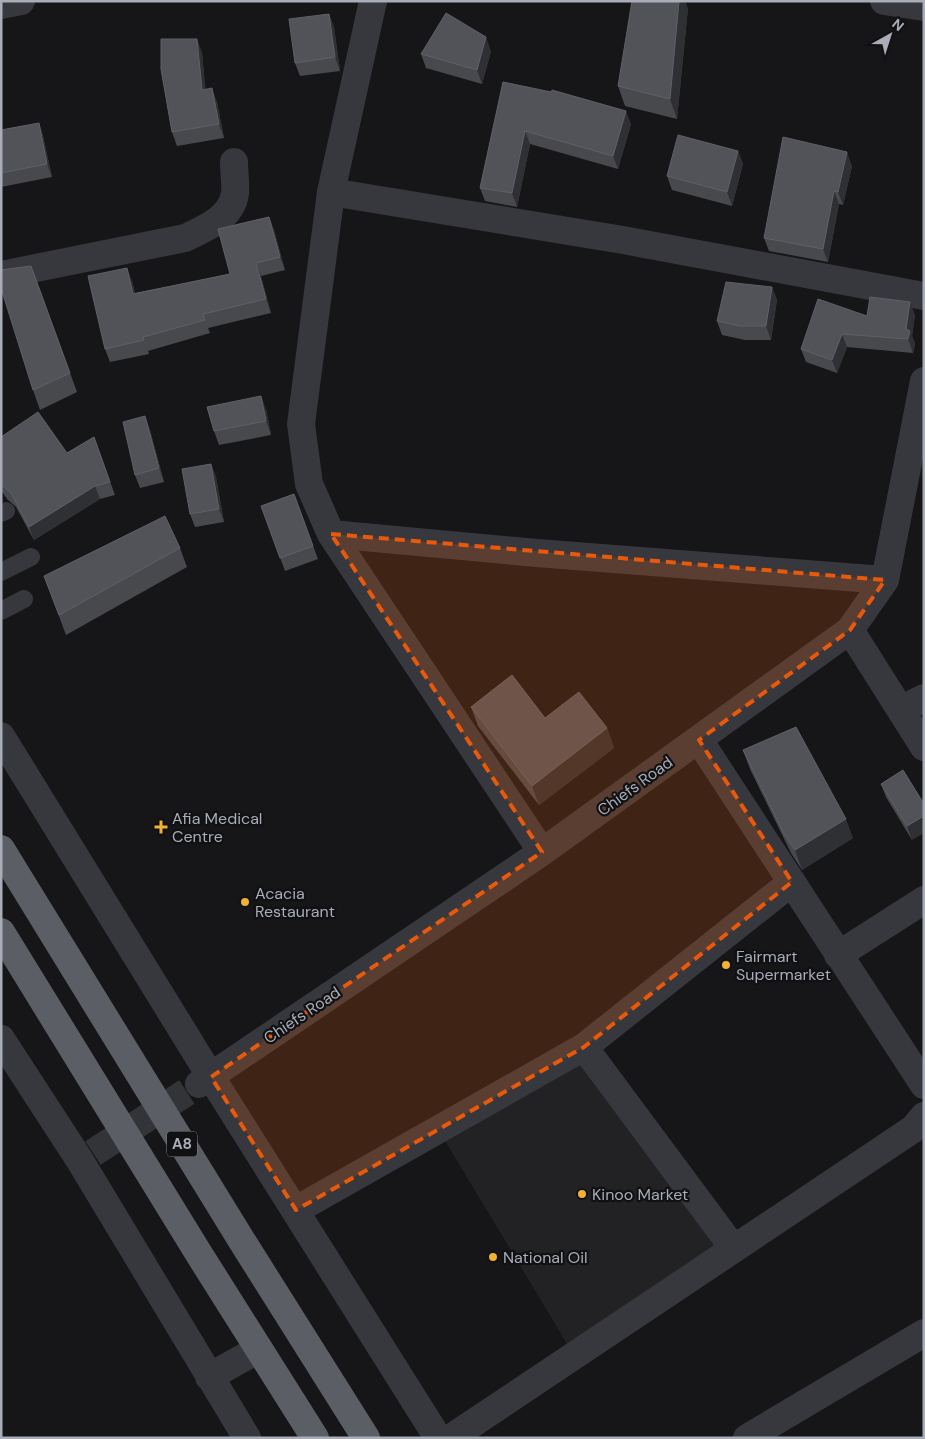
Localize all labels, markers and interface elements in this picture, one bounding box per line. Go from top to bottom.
north arrow [865,10,915,60]
text: N [889,15,908,35]
street label: Chiefs Road [593,752,677,820]
place label: Afia Medical Centre [172,808,262,847]
marker: Afia Medical Centre [154,820,168,834]
place label: Acacia Restaurant [255,883,335,922]
marker: Acacia Restaurant [239,896,251,908]
place label: Fairmart Supermarket [736,946,831,985]
marker: Fairmart Supermarket [720,959,732,971]
street label: Chiefs Road [260,982,344,1048]
road number: A8 [167,1132,197,1156]
place label: Kinoo Market [592,1184,688,1205]
marker: Kinoo Market [576,1188,588,1200]
place label: National Oil [503,1247,588,1268]
marker: National Oil [487,1251,499,1263]

